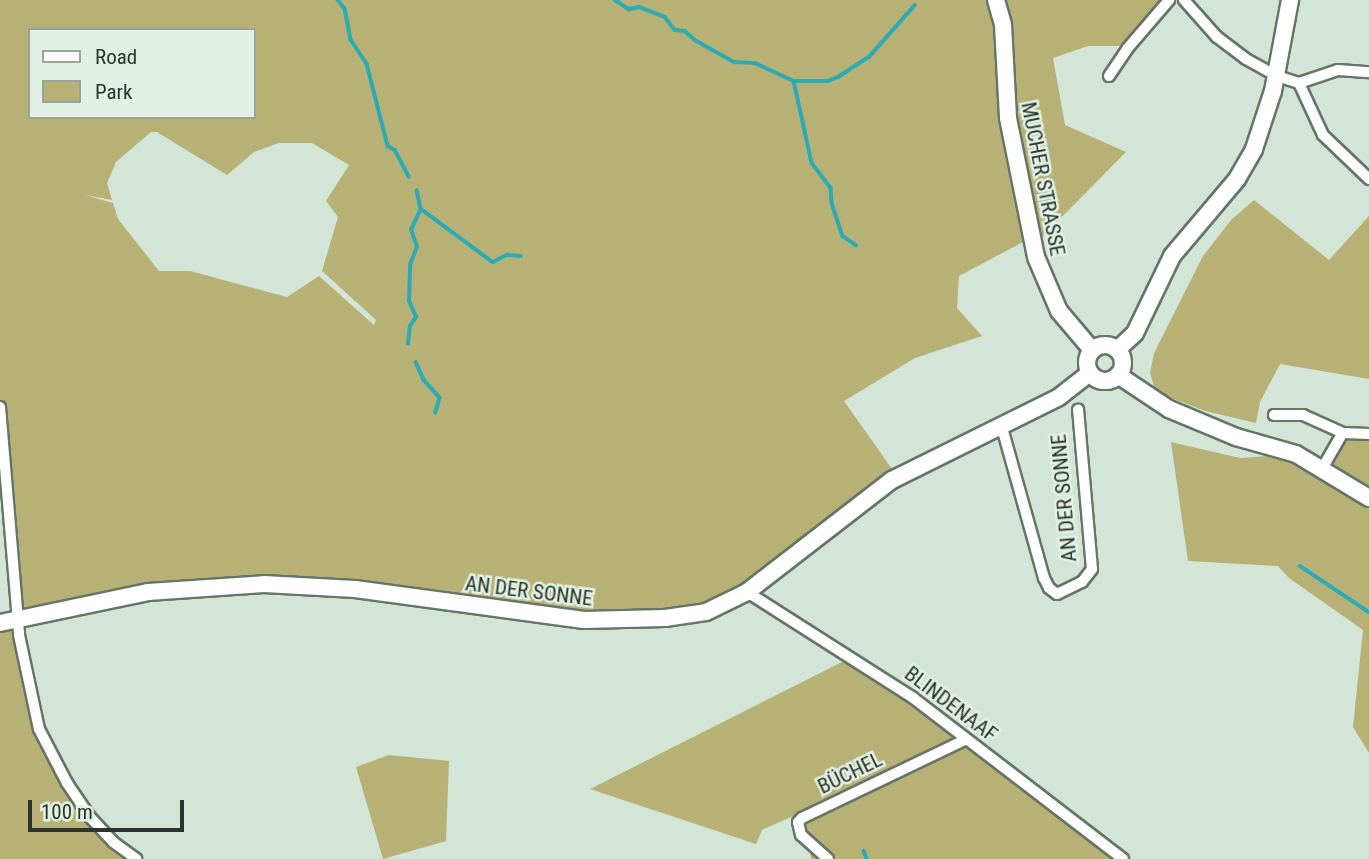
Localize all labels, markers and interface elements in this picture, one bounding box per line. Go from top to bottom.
legend [28,28,256,119]
text: Road [95,45,137,69]
text: Park [95,80,132,104]
street label: MUCHER STRASSE [1016,100,1070,258]
street label: AN DER SONNE [1046,433,1082,563]
street label: AN DER SONNE [464,571,594,611]
street label: BLINDENAAF [900,661,1002,747]
street label: BÜCHEL [814,747,886,799]
scale bar [32,786,187,830]
text: 100 m [41,800,93,824]

